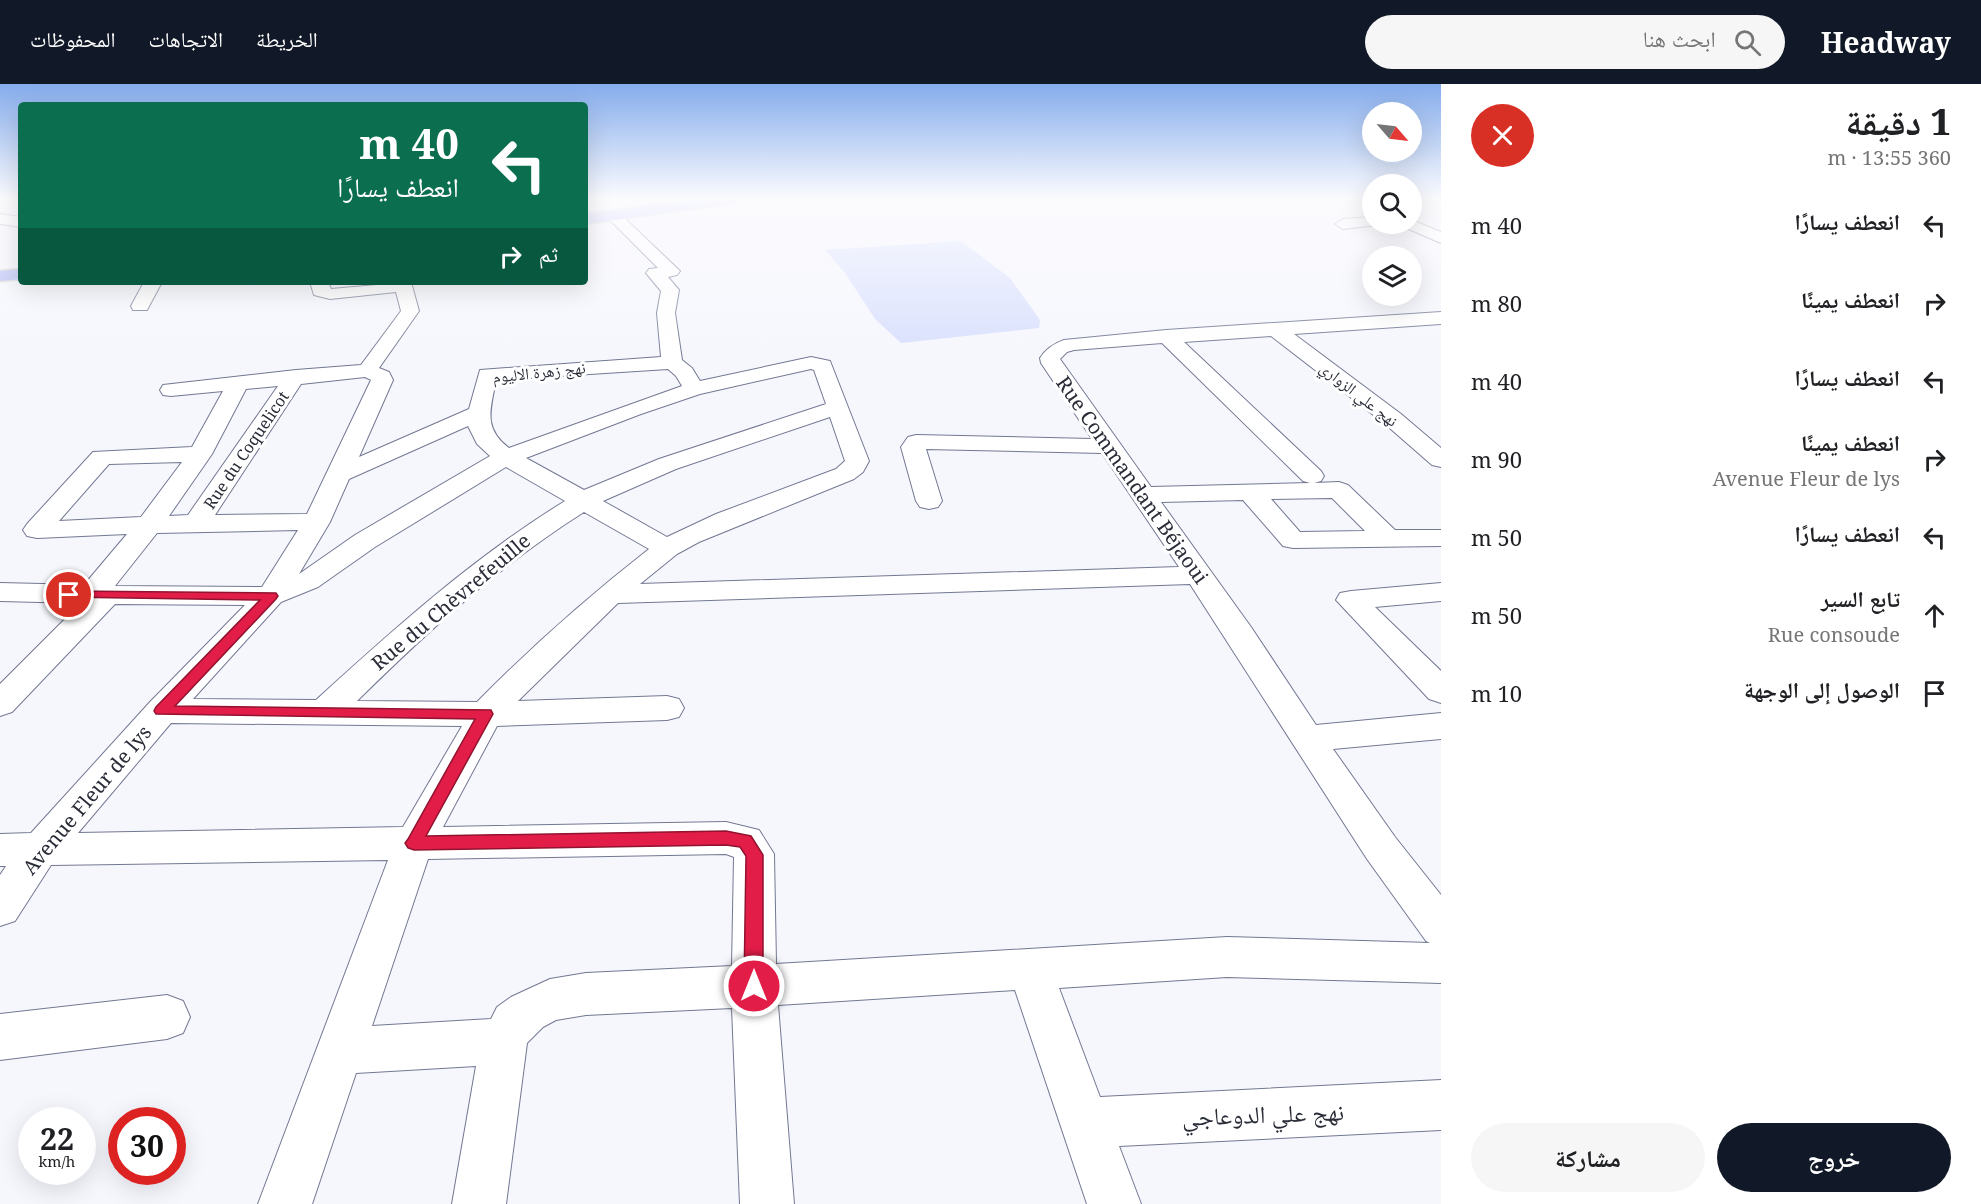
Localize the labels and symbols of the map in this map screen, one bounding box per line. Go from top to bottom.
north arrow [1362,102,1422,162]
street label: نهج زهرة الاليوم [491,356,587,388]
street label: نهج علي الزواري [1314,357,1403,433]
street label: Rue Commandant Béjaoui [1050,370,1215,589]
street label: Rue du Coquelicot [198,386,294,513]
street label: Rue du Chèvrefeuille [366,527,536,676]
pin [43,569,94,620]
street label: Avenue Fleur de lys [16,719,157,880]
position arrow [722,954,786,1018]
street label: نهج علي الدوعاجي [1181,1094,1345,1137]
speed limit sign: 30 [108,1107,186,1185]

